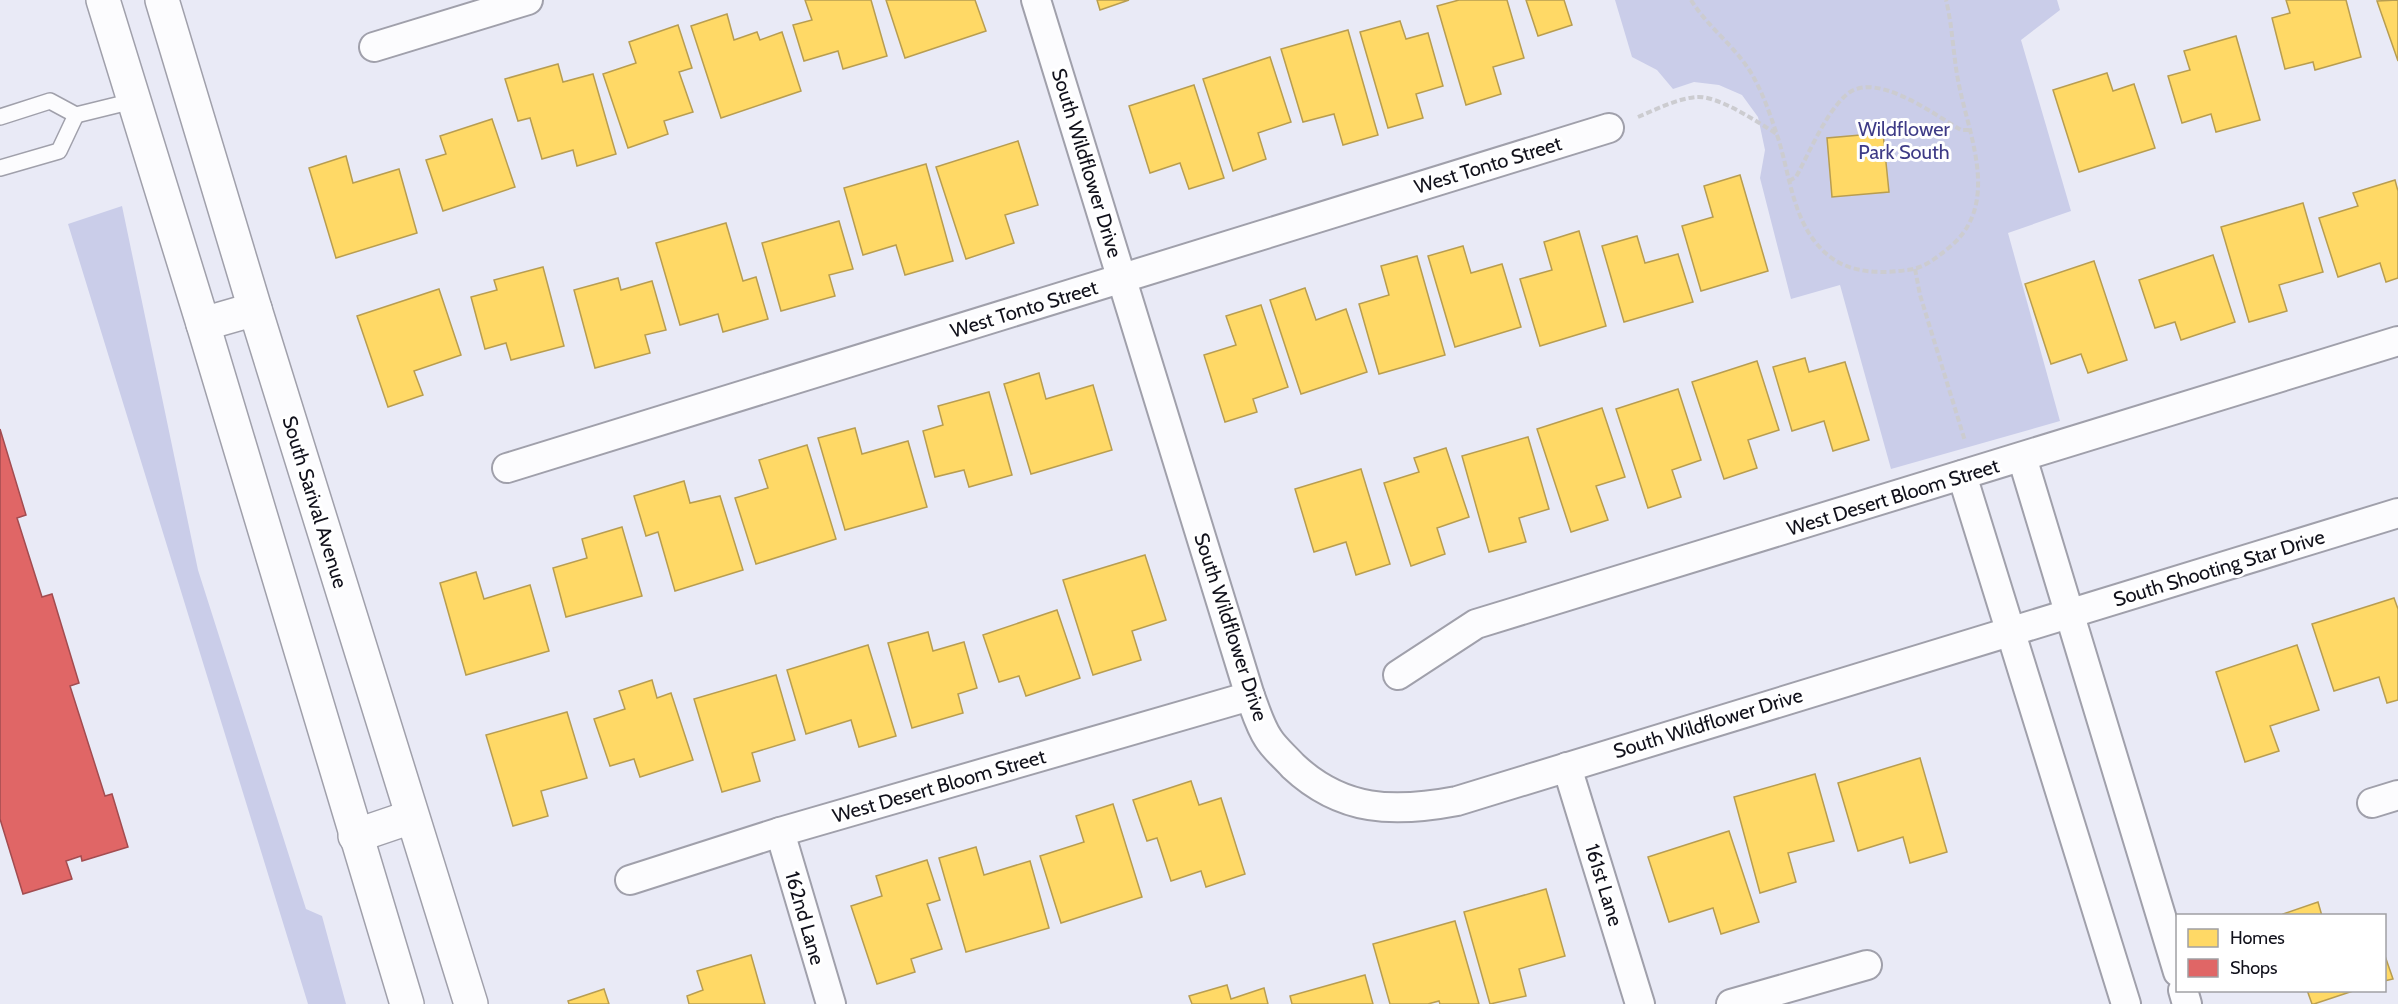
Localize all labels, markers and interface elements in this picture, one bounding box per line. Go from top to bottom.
street label: South Wildflower Drive [1047,66,1127,260]
park label: Wildflower Park South [1858,117,1951,164]
street label: West Tonto Street [1412,131,1565,199]
street label: West Tonto Street [948,275,1101,343]
street label: South Sarival Avenue [277,413,353,591]
street label: West Desert Bloom Street [1784,453,2002,541]
street label: South Shooting Star Drive [2111,524,2327,612]
street label: South Wildflower Drive [1189,530,1273,724]
street label: South Wildflower Drive [1611,683,1805,763]
street label: West Desert Bloom Street [830,744,1049,828]
street label: 161st Lane [1580,841,1628,929]
street label: 162nd Lane [780,868,830,968]
legend [2176,914,2386,992]
text: Homes [2230,927,2285,949]
text: Shops [2230,957,2278,979]

